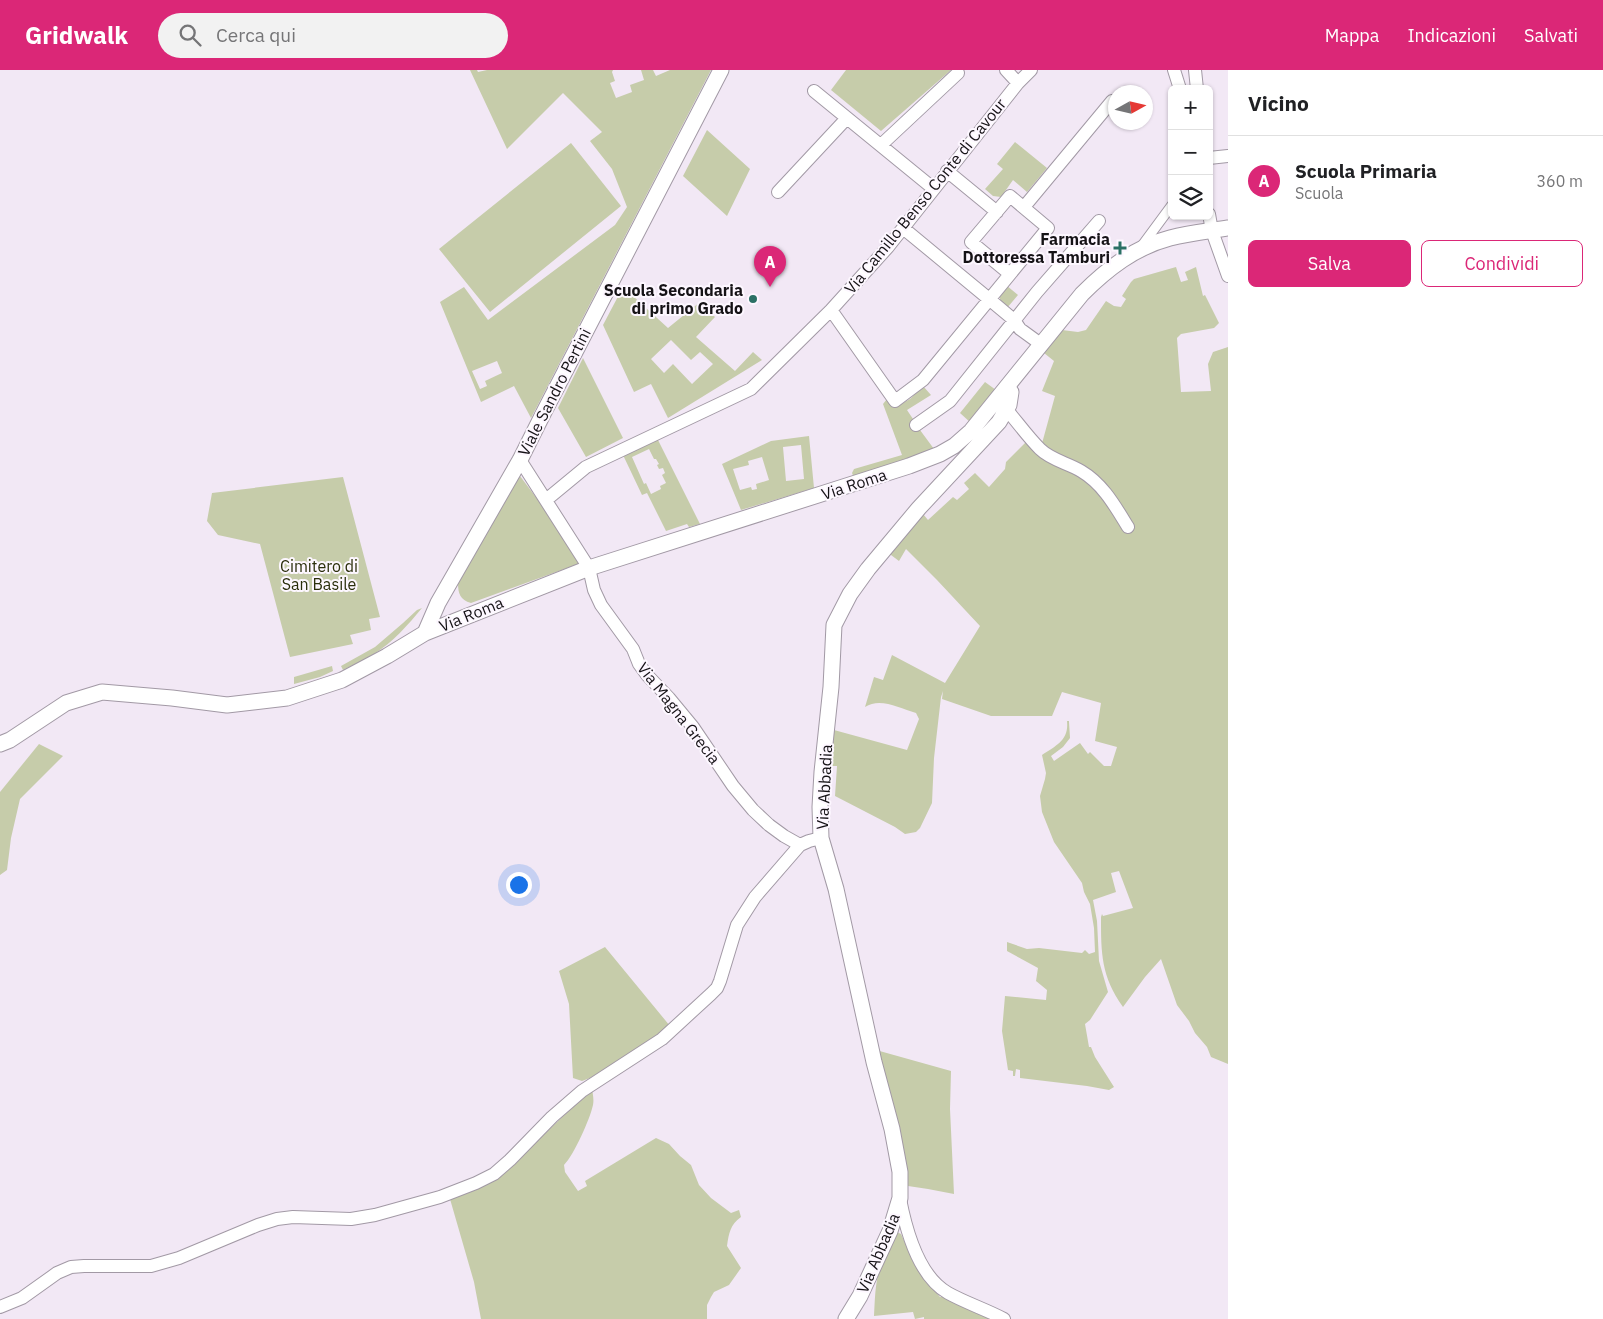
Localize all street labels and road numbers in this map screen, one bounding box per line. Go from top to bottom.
street label: Via Camillo Benso Conte di Cavour [840,94,1010,298]
street label: Viale Sandro Pertini [513,325,595,459]
street label: Via Roma [819,464,890,504]
street label: Via Roma [436,592,506,636]
street label: Via Magna Grecia [633,658,725,768]
street label: Via Abbadia [812,743,836,830]
street label: Via Abbadia [852,1209,904,1296]

